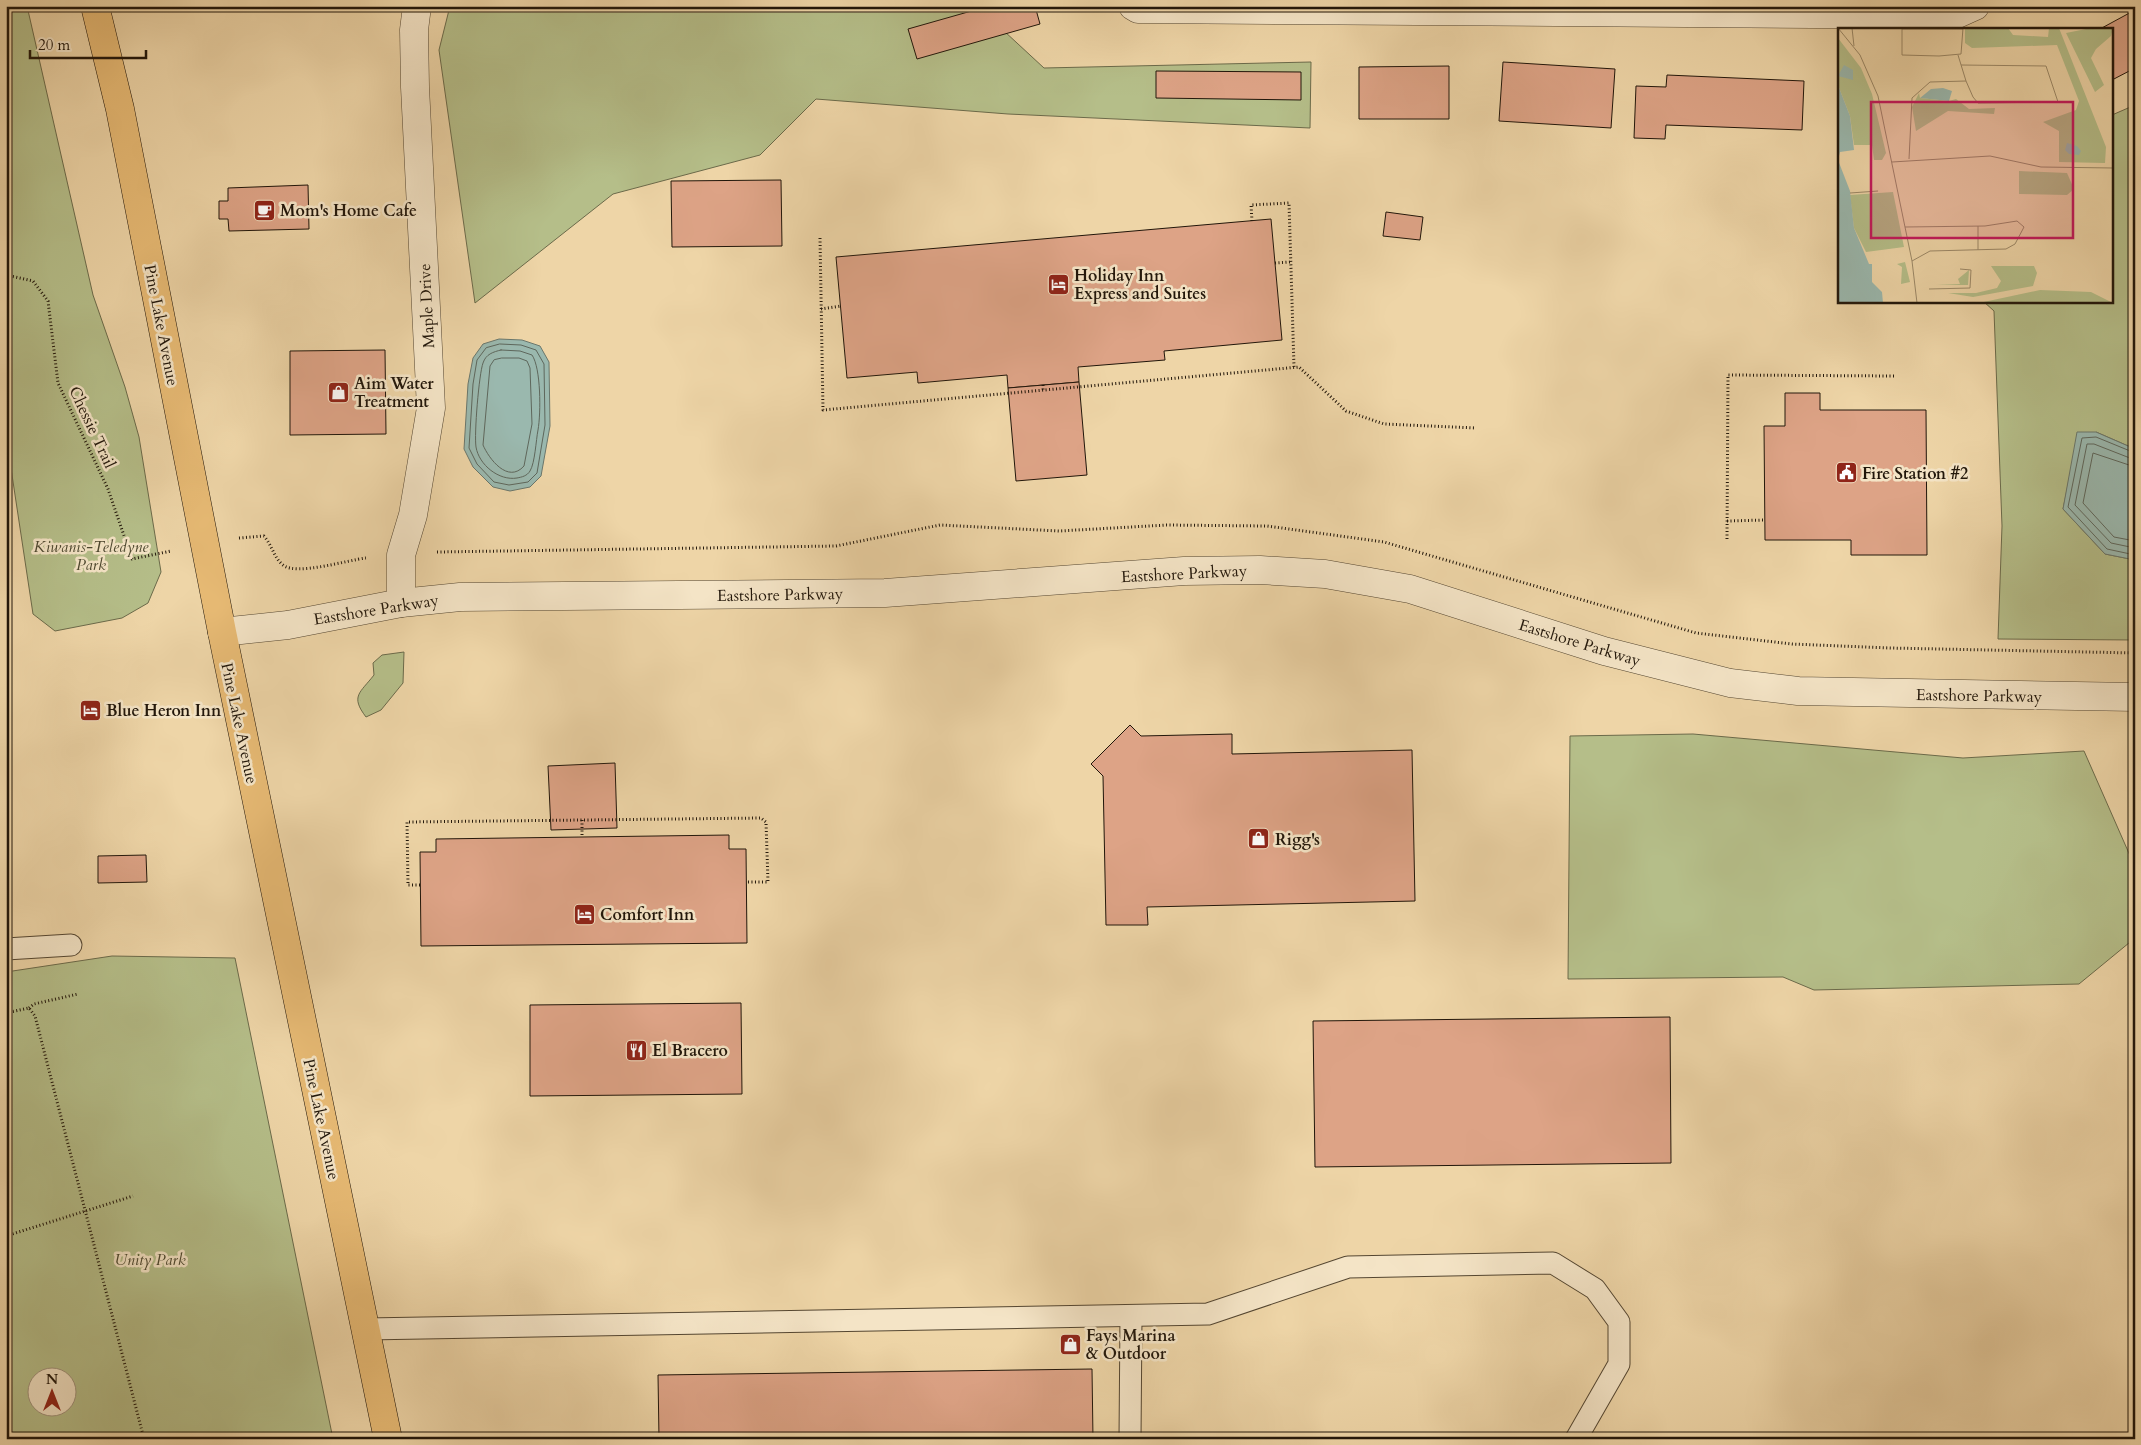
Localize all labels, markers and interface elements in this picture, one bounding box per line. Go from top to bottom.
scale bar [30,28,146,60]
inset map [1838,28,2114,302]
text: 20 m [38,35,70,55]
cafe icon: Mom's Home Cafe [252,198,276,222]
place label: Mom's Home Cafe [280,200,417,222]
street label: Pine Lake Avenue [138,263,184,388]
street label: Maple Drive [414,263,440,349]
place label: Holiday Inn Express and Suites [1074,265,1206,305]
hotel icon: Holiday Inn Express and Suites [1046,272,1070,296]
place label: Aim Water Treatment [354,373,434,413]
shop icon: Aim Water Treatment [326,380,350,404]
street label: Chessie Trail [64,383,121,472]
public building icon: Fire Station #2 [1834,461,1858,485]
place label: Fire Station #2 [1862,463,1968,485]
park label: Kiwanis-Teledyne Park [34,536,149,576]
street label: Eastshore Parkway [1120,560,1248,588]
street label: Eastshore Parkway [717,583,844,607]
street label: Eastshore Parkway [312,589,441,631]
street label: Eastshore Parkway [1516,614,1644,672]
street label: Pine Lake Avenue [215,661,263,786]
street label: Eastshore Parkway [1916,684,2043,708]
hotel icon: Blue Heron Inn [78,698,102,722]
place label: Blue Heron Inn [106,700,222,722]
shop icon: Rigg's [1247,827,1271,851]
place label: Rigg's [1275,829,1320,851]
hotel icon: Comfort Inn [572,902,596,926]
place label: Comfort Inn [600,904,695,926]
restaurant icon: El Bracero [624,1038,648,1062]
place label: El Bracero [652,1040,728,1062]
street label: Pine Lake Avenue [297,1057,345,1182]
park label: Unity Park [114,1249,186,1271]
place label: Fays Marina & Outdoor [1086,1325,1175,1365]
shop icon: Fays Marina & Outdoor [1058,1332,1082,1356]
north arrow [28,1368,78,1418]
text: N [46,1370,58,1389]

